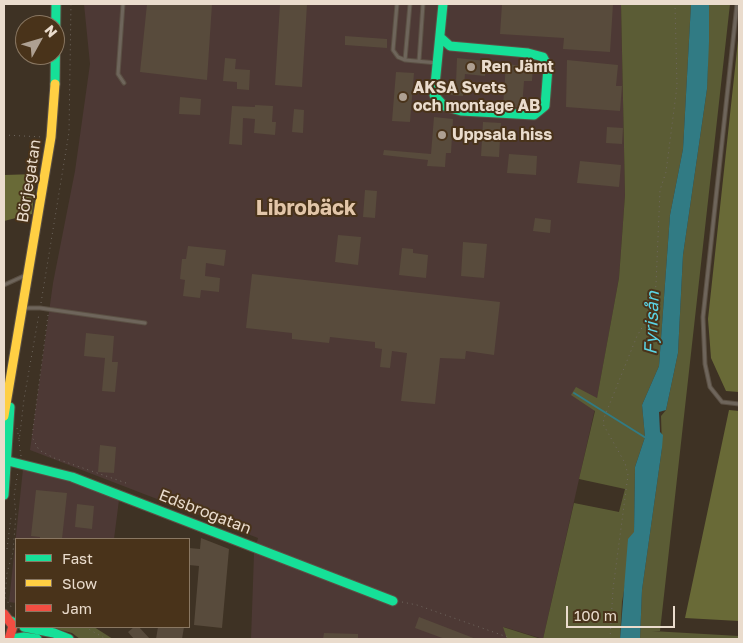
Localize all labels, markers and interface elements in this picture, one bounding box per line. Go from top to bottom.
north arrow [15,15,65,65]
text: N [41,21,61,40]
place label: Ren Jämt [481,57,554,77]
marker: Ren Jämt [465,61,477,73]
place label: AKSA Svets och montage AB [413,78,540,116]
marker: AKSA Svets och montage AB [397,91,409,103]
place label: Uppsala hiss [452,125,552,145]
marker: Uppsala hiss [436,129,448,141]
street label: Börjegatan [13,138,45,224]
district label: Librobäck [256,195,356,221]
water label: Fyrisån [640,291,664,355]
street label: Edsbrogatan [156,486,254,538]
legend [15,538,190,628]
text: Fast [62,549,93,567]
text: Slow [62,574,97,592]
scale bar [568,596,677,628]
text: Jam [62,599,92,617]
text: 100 m [574,606,617,624]

